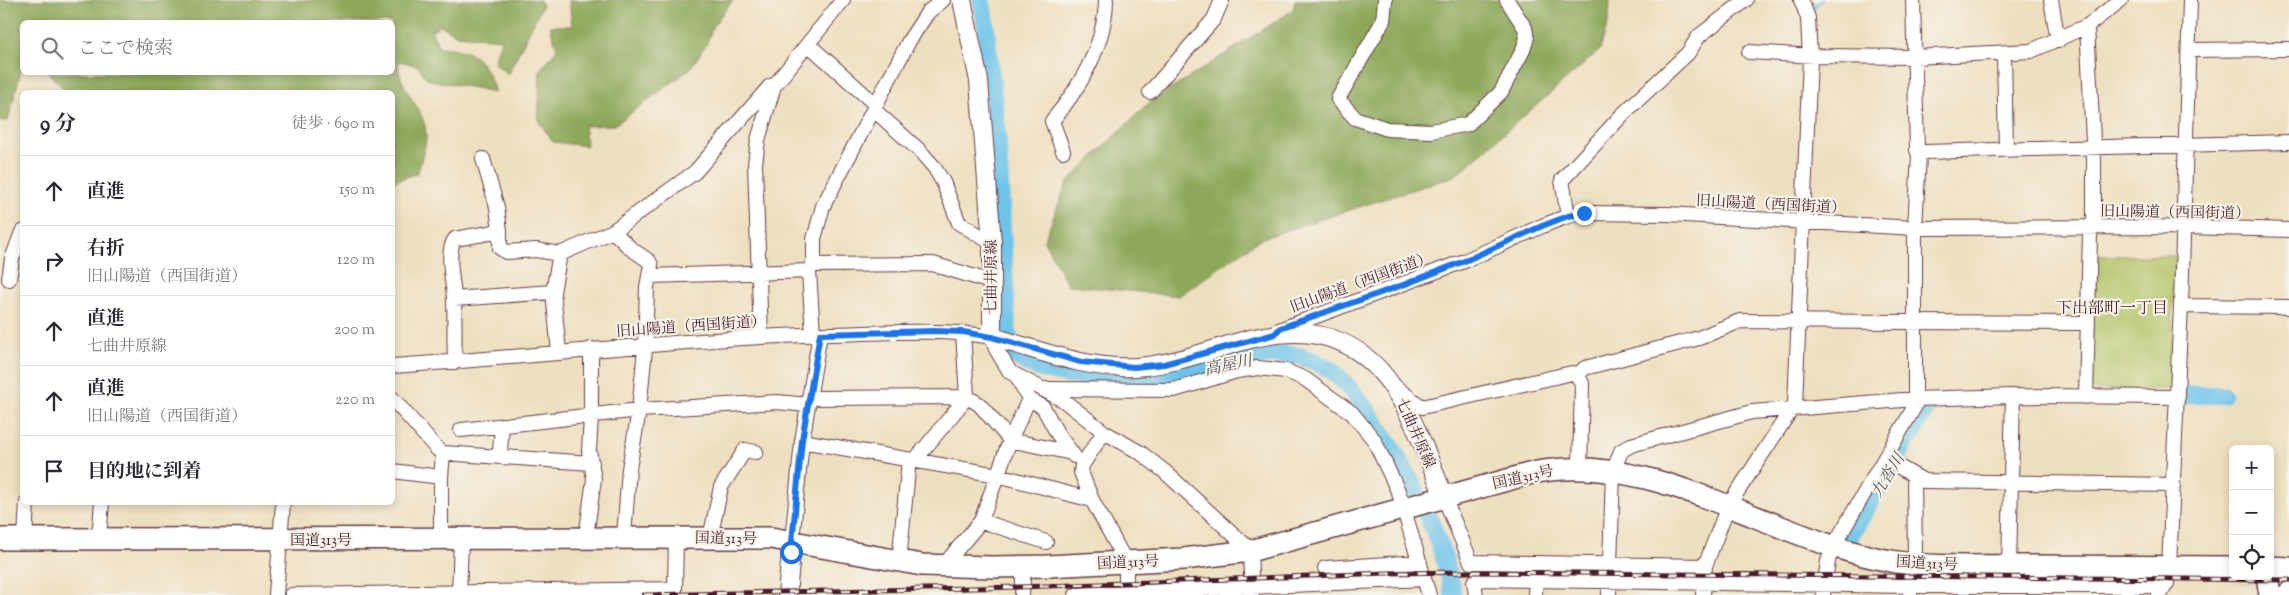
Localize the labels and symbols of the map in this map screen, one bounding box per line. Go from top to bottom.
street label: 旧山陽道（西国街道） [1695,191,1846,220]
route end [1573,202,1596,225]
street label: 旧山陽道（西国街道） [2100,202,2250,225]
street label: 七曲井原線 [982,239,1003,315]
street label: 旧山陽道（西国街道） [1287,248,1436,319]
district label: 下出部町一丁目 [2056,298,2168,321]
street label: 旧山陽道（西国街道） [616,312,767,343]
water label: 高屋川 [1203,350,1256,383]
street label: 七曲井原線 [1390,395,1439,472]
water label: 九沓川 [1867,448,1912,503]
street label: 国道313号 [1491,461,1556,496]
street label: 国道313号 [695,528,757,551]
street label: 国道313号 [290,531,352,552]
route start [780,541,803,564]
street label: 国道313号 [1096,551,1160,576]
street label: 国道313号 [1895,552,1959,577]

